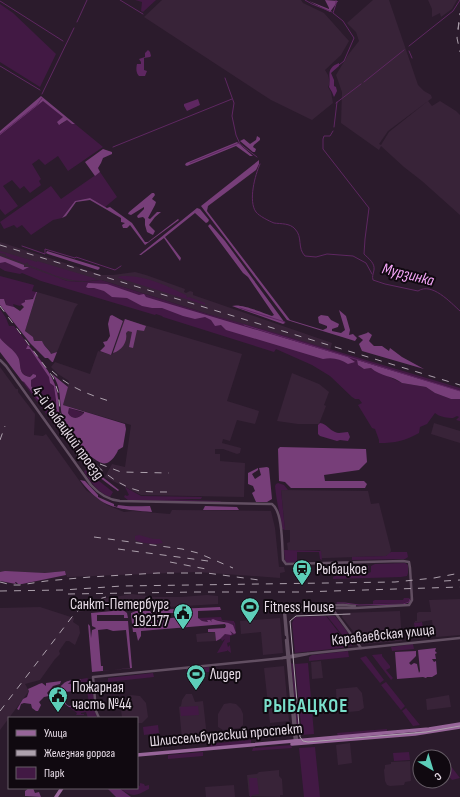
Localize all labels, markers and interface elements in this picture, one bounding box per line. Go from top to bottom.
water label: Мурзинка [380,259,436,291]
street label: 4-й Рыбацкий проезд [28,383,108,483]
station icon: Рыбацкое [291,558,313,586]
place label: Рыбацкое [316,560,367,579]
place label: Санкт-Петербург 192177 [70,595,169,631]
sports icon: Fitness House [239,596,261,624]
place label: Fitness House [264,598,334,617]
public building icon: Санкт-Петербург 192177 [172,602,194,630]
street label: Караваевская улица [330,620,436,650]
sports icon: Лидер [185,663,207,691]
place label: Лидер [209,665,241,684]
place label: Пожарная часть №44 [72,678,132,714]
public building icon: Пожарная часть №44 [47,685,69,713]
district label: РЫБАЦКОЕ [264,695,348,718]
legend [8,717,138,789]
street label: Шлиссельбургский проспект [149,719,303,751]
text: Улица [44,726,68,741]
text: Железная дорога [44,746,116,761]
north arrow [412,749,452,789]
text: Парк [44,766,65,781]
text: С [431,770,444,784]

